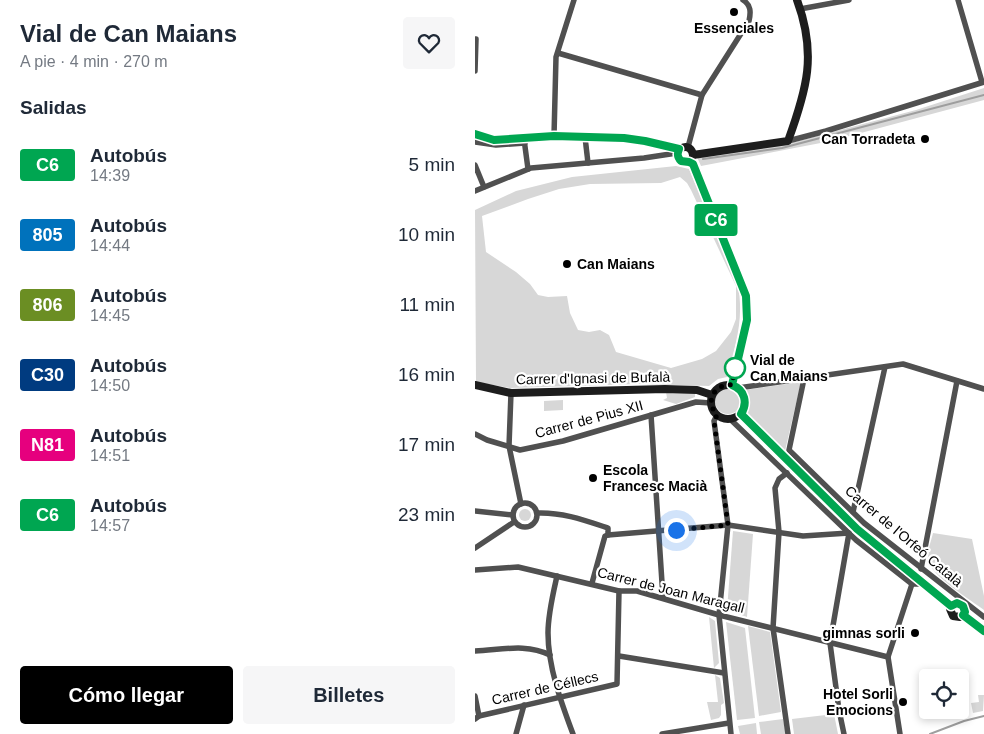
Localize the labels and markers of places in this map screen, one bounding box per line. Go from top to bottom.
marker: Essenciales [728,6,740,18]
place label: Essenciales [694,20,774,36]
place label: Can Torradeta [821,131,915,147]
marker: Can Torradeta [919,133,931,145]
place label: Can Maians [577,256,655,272]
marker: Can Maians [561,258,573,270]
place label: Vial de Can Maians [750,352,828,384]
marker: Vial de Can Maians [724,357,746,379]
place label: Escola Francesc Macià [603,462,707,494]
marker: Escola Francesc Macià [587,472,599,484]
place label: gimnas sorli [823,625,905,641]
marker: gimnas sorli [909,627,921,639]
place label: Hotel Sorli Emocions [823,686,893,718]
marker: Hotel Sorli Emocions [897,696,909,708]

